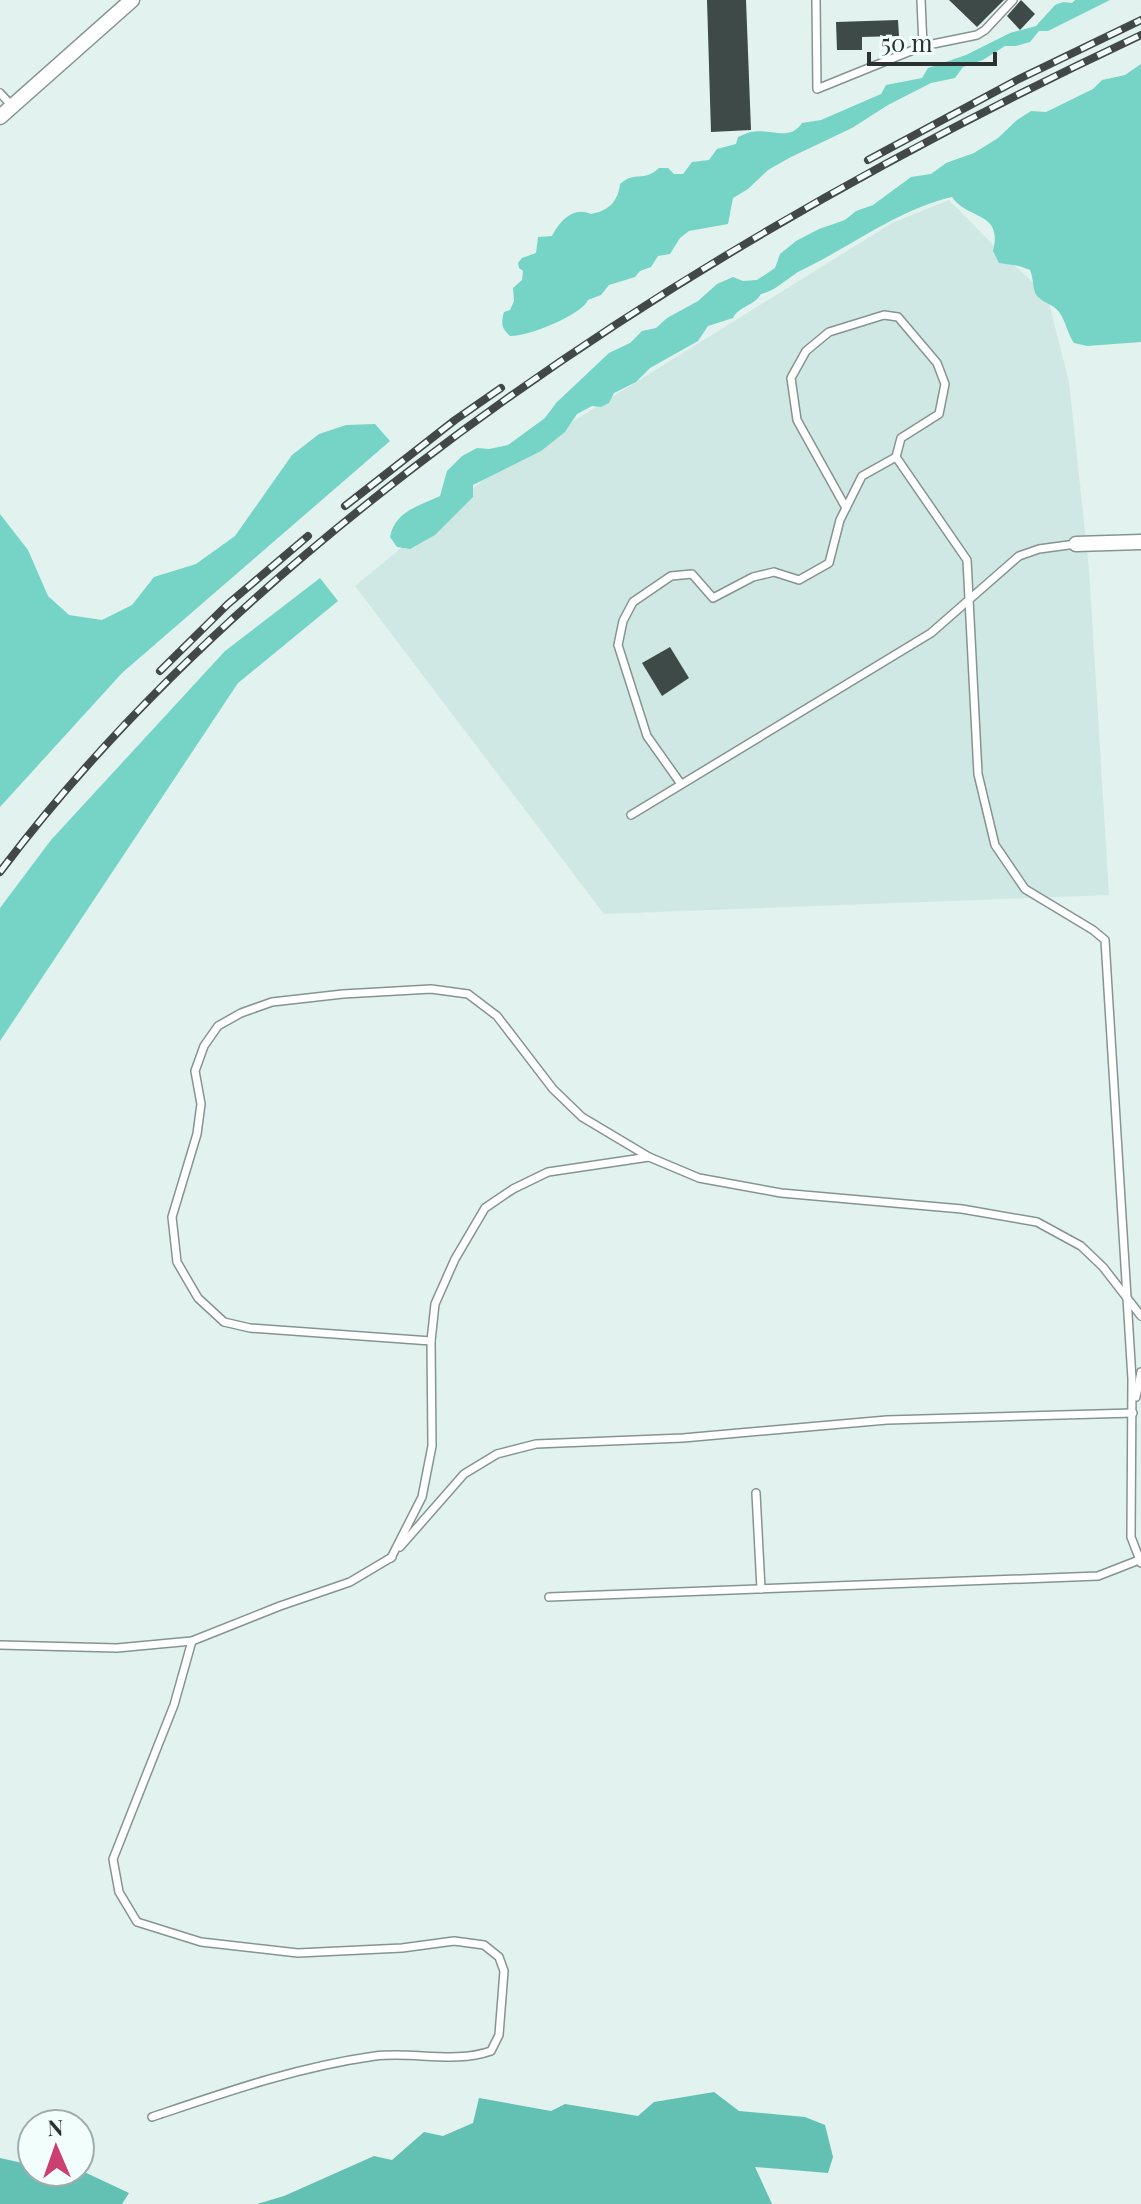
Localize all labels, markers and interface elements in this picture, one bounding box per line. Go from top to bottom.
scale bar [869,16,995,66]
text: 50 m [881,26,933,58]
north arrow [16,2108,96,2188]
text: N [47,2112,64,2142]

